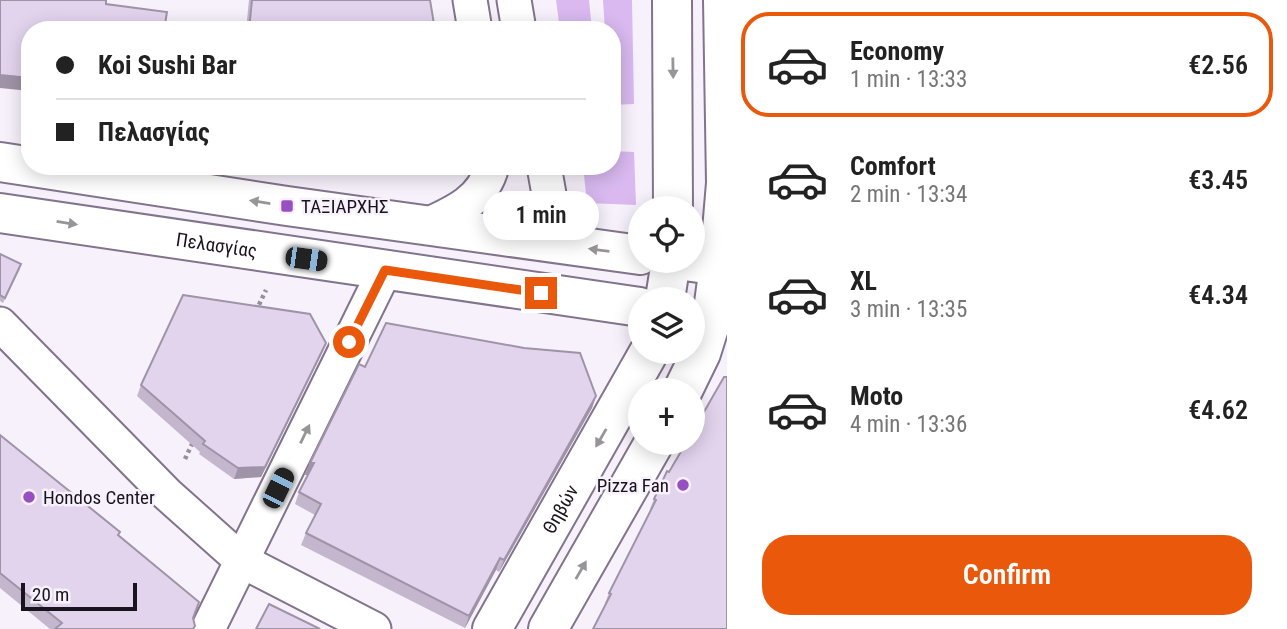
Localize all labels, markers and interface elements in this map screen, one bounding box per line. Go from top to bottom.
icon: car [766,33,829,96]
text: Economy [850,36,944,66]
text: Koi Sushi Bar [98,50,237,80]
text: €2.56 [1188,50,1248,80]
one-way arrow [667,57,679,79]
text: 1 min · 13:33 [850,66,967,93]
text: Πελασγίας [98,117,210,147]
icon: car [766,148,829,211]
text: Comfort [850,151,936,181]
text: €3.45 [1188,165,1248,195]
text: 2 min · 13:34 [850,181,967,208]
callout: 1 min [483,191,599,240]
place label: ΤΑΞΙΑΡΧΗΣ [301,195,389,218]
one-way arrow [249,196,271,207]
map controls [628,196,705,455]
button: locate [628,196,705,273]
marker: ΤΑΞΙΑΡΧΗΣ [279,198,295,214]
text: 1 min [516,202,566,229]
one-way arrow [57,218,79,229]
street label: Πελασγίας [175,228,259,262]
one-way arrow [588,244,610,255]
car [284,246,329,272]
icon: car [766,263,829,326]
text: XL [850,266,877,296]
route end [525,277,557,309]
text: €4.34 [1188,280,1248,310]
button: layers [628,287,705,364]
text: 3 min · 13:35 [850,296,967,323]
route start [333,326,365,358]
button: + [628,378,705,455]
icon: car [766,378,829,441]
text: Moto [850,381,903,411]
text: €4.62 [1188,395,1248,425]
text: 4 min · 13:36 [850,411,967,438]
one-way arrow [299,424,310,444]
one-way arrow [595,429,607,448]
car [260,465,297,511]
place label: Pizza Fan [597,474,669,497]
marker: Pizza Fan [675,477,691,493]
street label: Θηβών [537,481,583,537]
place label: Hondos Center [43,486,155,509]
marker: Hondos Center [21,489,37,505]
button: Confirm [762,535,1252,615]
one-way arrow [575,560,587,579]
scale bar [21,580,136,612]
text: 20 m [32,583,69,606]

